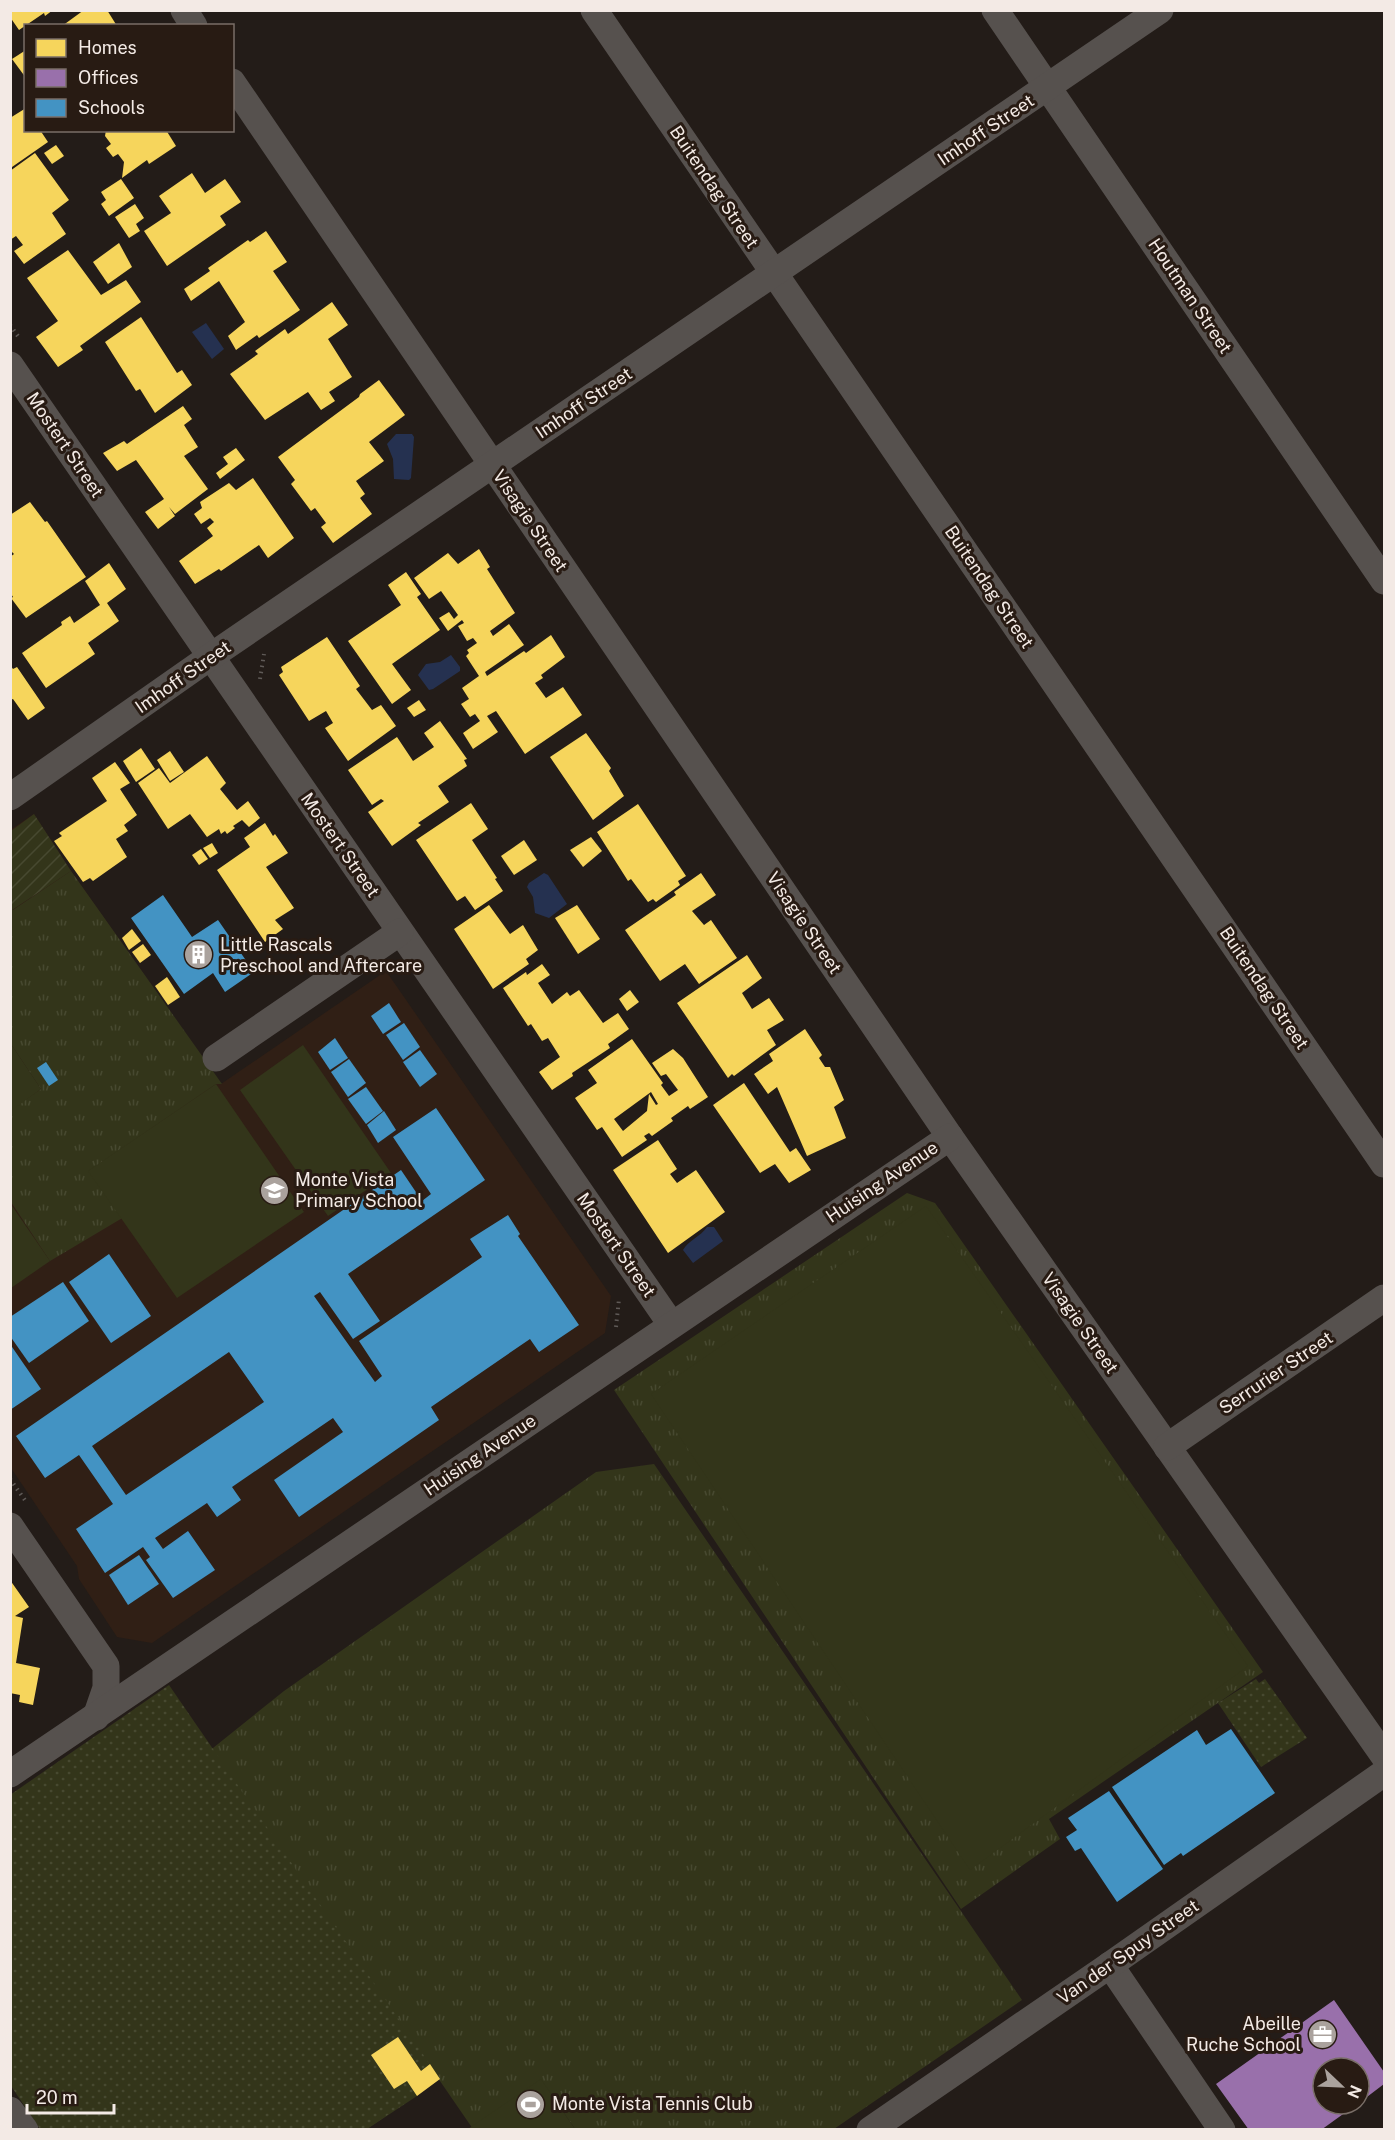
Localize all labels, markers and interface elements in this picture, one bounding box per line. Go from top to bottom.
legend [24,24,234,132]
text: Homes [78,37,137,58]
text: Offices [78,67,138,88]
street label: Imhoff Street [934,90,1038,170]
text: Schools [78,97,145,118]
street label: Buitendag Street [666,121,763,252]
street label: Houtman Street [1144,234,1237,357]
street label: Imhoff Street [532,363,636,443]
street label: Mostert Street [22,388,108,501]
street label: Visagie Street [489,466,572,576]
street label: Buitendag Street [941,521,1038,652]
street label: Imhoff Street [131,636,234,717]
street label: Mostert Street [297,789,384,901]
street label: Visagie Street [763,868,846,978]
street label: Buitendag Street [1216,922,1313,1053]
place label: Little Rascals Preschool and Aftercare [220,934,422,976]
building icon: Little Rascals Preschool and Aftercare [183,939,215,971]
street label: Huising Avenue [822,1136,942,1227]
place label: Monte Vista Primary School [295,1169,423,1211]
school or university icon: Monte Vista Primary School [258,1174,290,1206]
street label: Mostert Street [573,1189,660,1301]
street label: Visagie Street [1038,1268,1123,1377]
street label: Serrurier Street [1215,1327,1337,1418]
street label: Huising Avenue [420,1409,540,1500]
street label: Van der Spuy Street [1053,1895,1202,2008]
place label: Abeille Ruche School [1186,2013,1301,2055]
office icon: Abeille Ruche School [1306,2018,1338,2050]
north arrow [1311,2056,1371,2116]
scale bar [27,2077,114,2115]
text: N [1343,2082,1366,2101]
text: 20 m [36,2087,78,2108]
sports icon: Monte Vista Tennis Club [515,2088,547,2120]
place label: Monte Vista Tennis Club [552,2093,753,2114]

